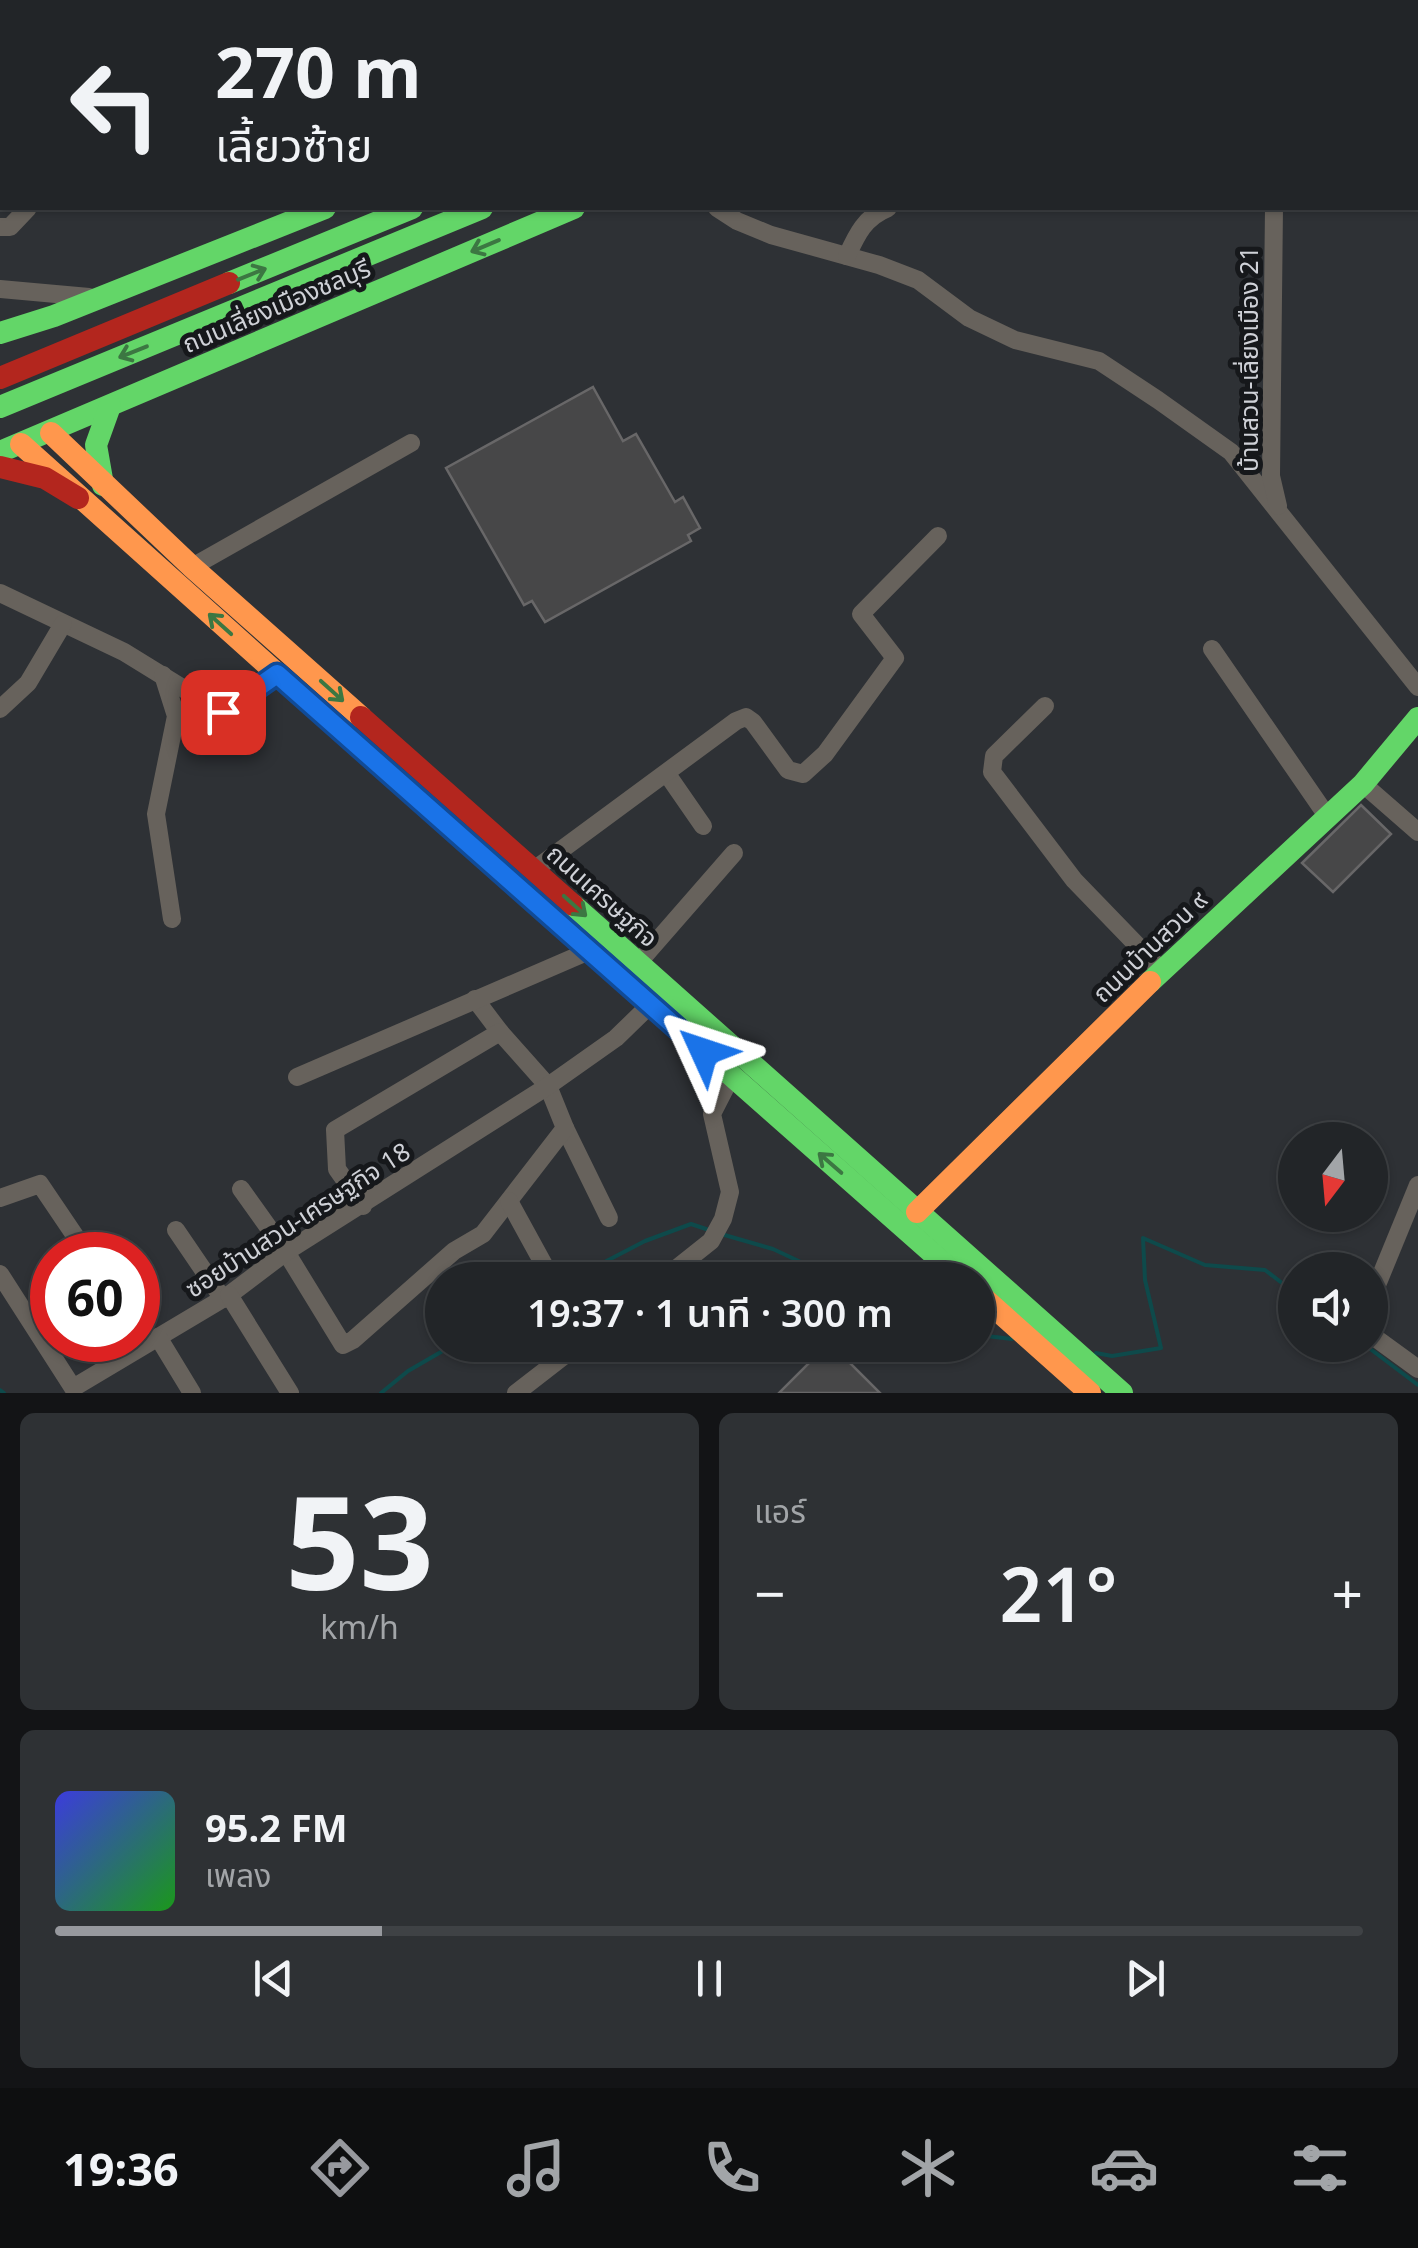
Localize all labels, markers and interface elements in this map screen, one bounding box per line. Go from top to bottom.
text: 270 m [215,23,422,119]
icon: left [50,40,180,170]
text: เลี้ยวซ้าย [215,114,372,175]
one-way arrow [470,238,501,256]
street label: บ้านสวน-เลี่ยงเมือง 21 [1231,246,1265,472]
street label: ถนนเลี่ยงเมืองชลบุรี [177,250,375,360]
one-way arrow [236,263,267,281]
one-way arrow [118,344,149,362]
one-way arrow [207,613,233,635]
pin [181,670,266,755]
one-way arrow [319,679,344,702]
icon: arrive [196,685,251,740]
street label: ถนนเศรษฐกิจ [540,836,666,954]
street label: ถนนบ้านสวน ๙ [1084,882,1214,1009]
one-way arrow [562,895,587,918]
position arrow [652,1000,756,1104]
north arrow [1278,1122,1388,1232]
map controls [1278,1122,1388,1362]
street label: ซอยบ้านสวน-เศรษฐกิจ 18 [178,1133,416,1305]
one-way arrow [818,1153,844,1175]
speed limit sign: 60 [30,1232,160,1362]
button: sound [1278,1252,1388,1362]
text: 19:37 · 1 นาที · 300 m [527,1286,893,1338]
text: 53 [285,1451,434,1628]
text: แอร์ [754,1489,806,1532]
text: 21° [1000,1542,1117,1644]
text: − [754,1555,785,1630]
text: + [1332,1555,1363,1630]
text: km/h [320,1605,399,1648]
text: 95.2 FM [205,1801,347,1853]
text: เพลง [205,1853,272,1896]
icon: previous [246,1951,301,2006]
icon: pause [682,1951,737,2006]
icon: next [1118,1951,1173,2006]
icon: directions [305,2133,375,2203]
icon: music [501,2133,571,2203]
icon: phone [697,2133,767,2203]
icon: climate [893,2133,963,2203]
icon: car [1089,2133,1159,2203]
icon: filters [1285,2133,1355,2203]
text: 19:36 [63,2138,179,2199]

